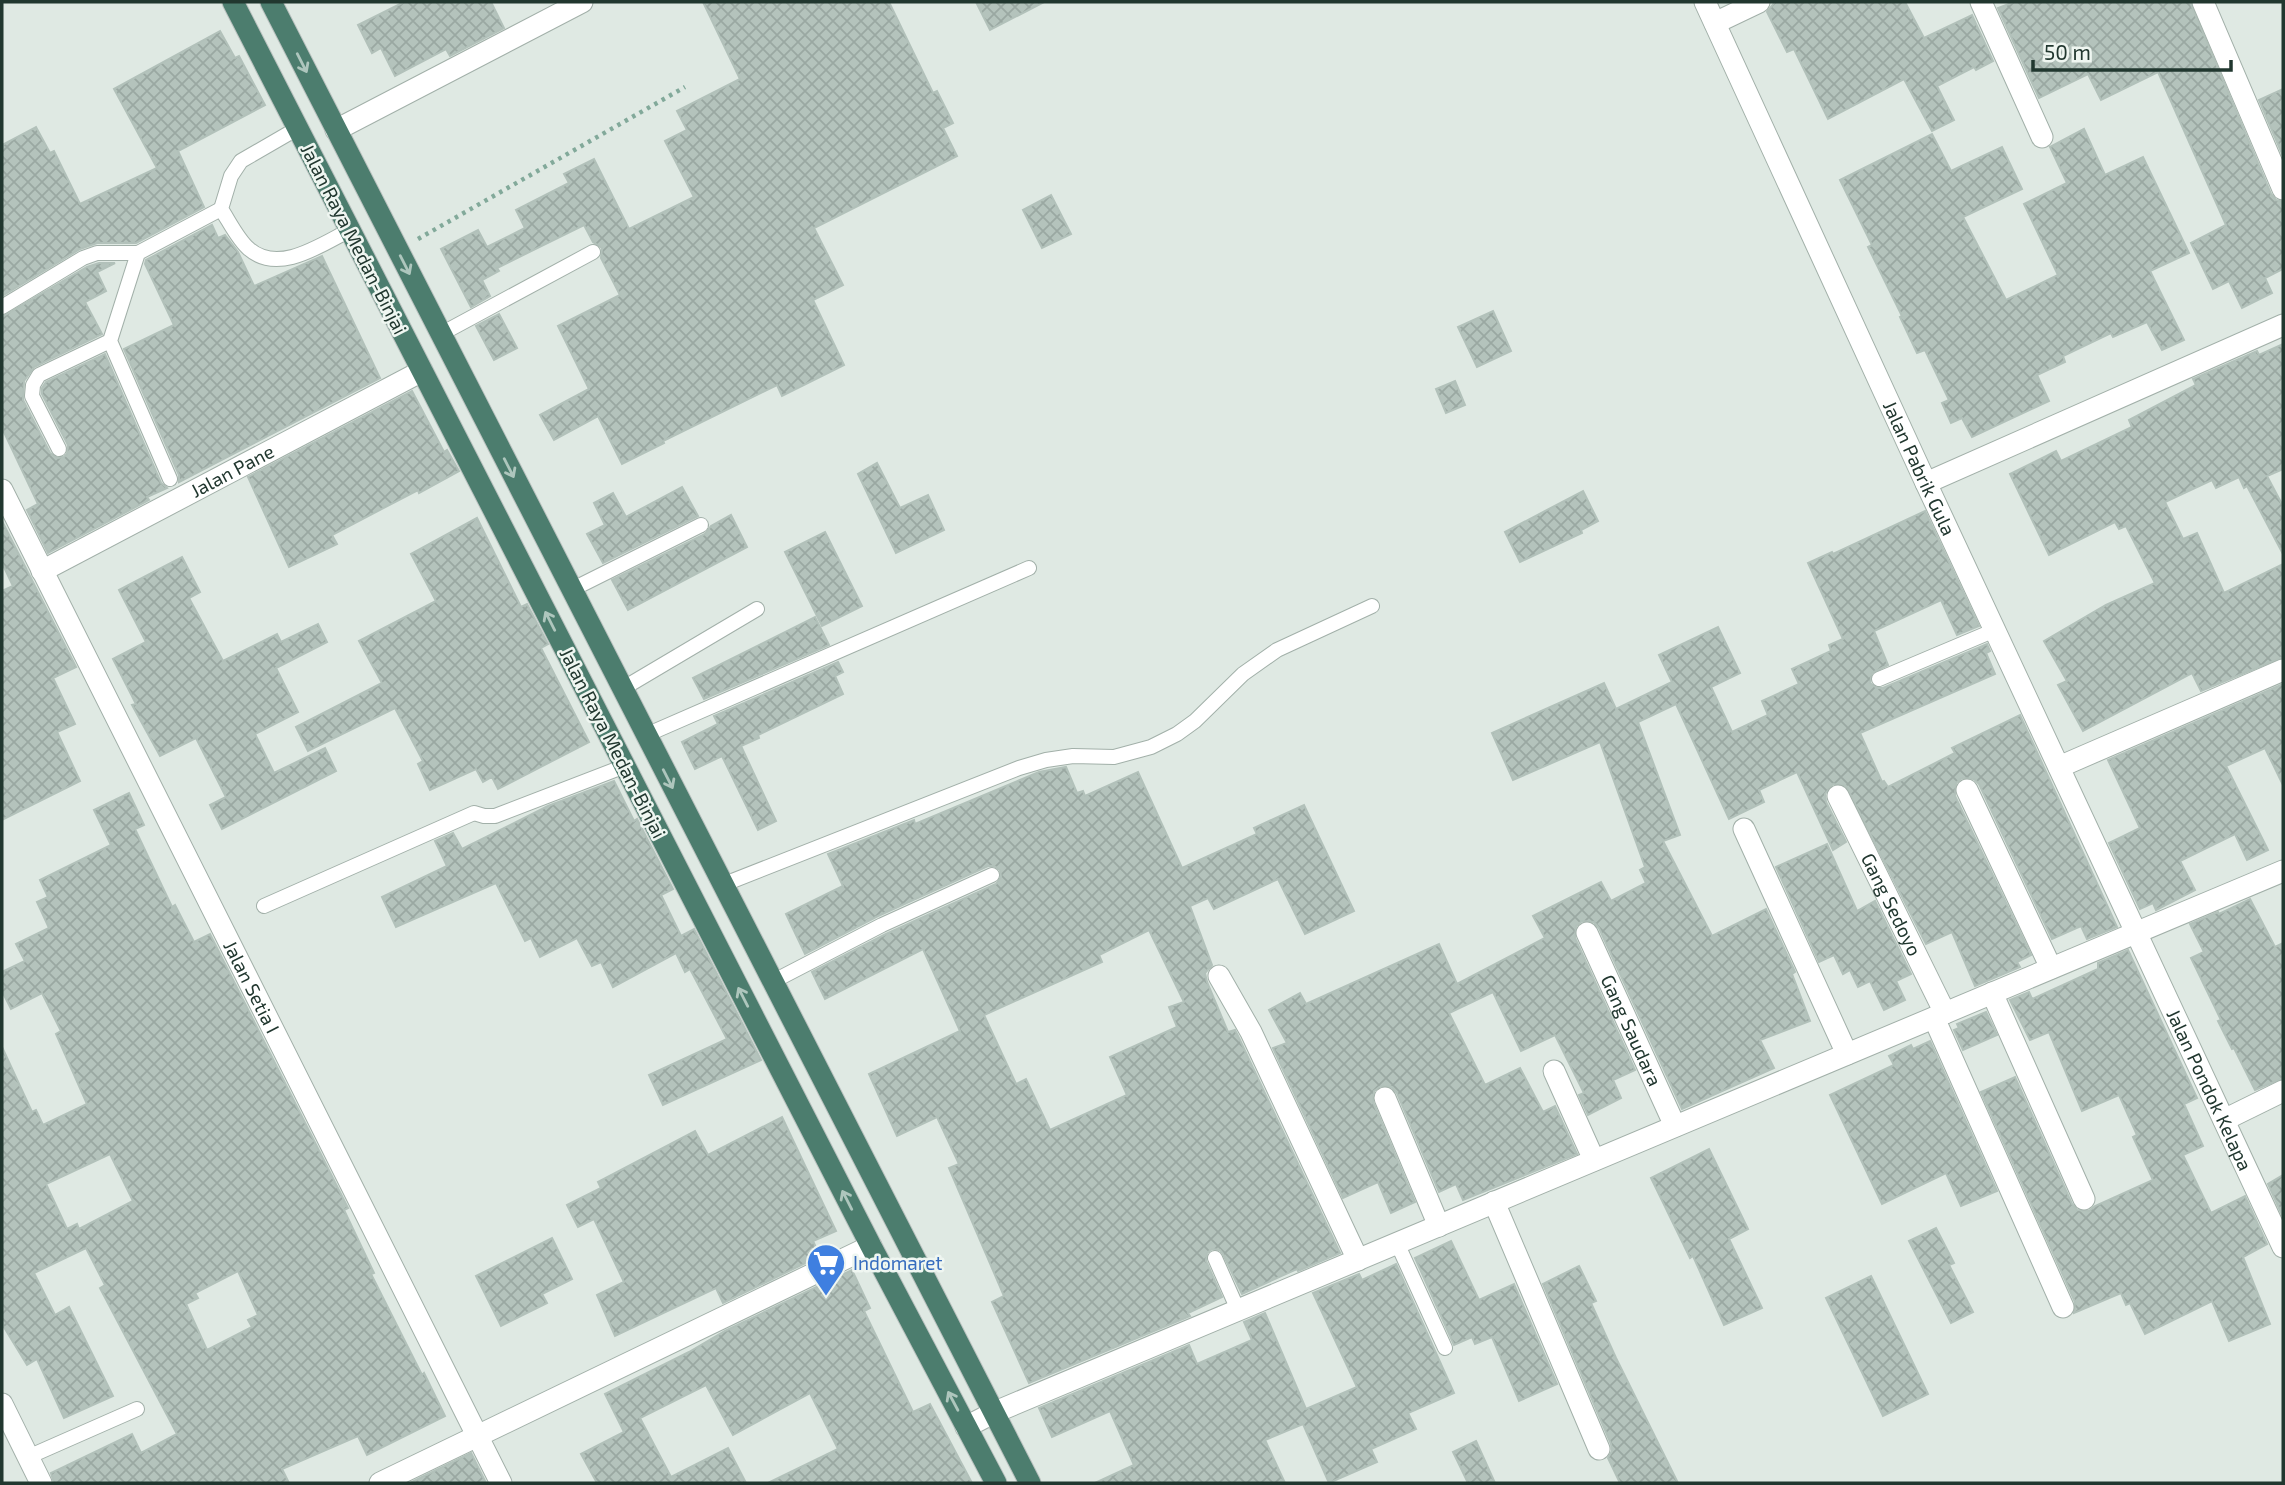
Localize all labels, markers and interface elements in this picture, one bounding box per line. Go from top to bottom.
scale bar [2033,28,2231,72]
text: 50 m [2044,39,2091,64]
one-way arrow [295,52,309,72]
street label: Jalan Raya Medan-Binjai [296,140,412,338]
one-way arrow [399,254,413,275]
street label: Jalan Pabrik Gula [1879,397,1961,539]
street label: Jalan Pane [186,439,278,502]
one-way arrow [502,457,516,478]
one-way arrow [543,611,557,631]
street label: Jalan Raya Medan-Binjai [555,644,671,842]
one-way arrow [662,768,676,789]
street label: Gang Sedoyo [1857,849,1927,959]
street label: Jalan Setia I [219,936,285,1037]
street label: Gang Saudara [1597,971,1667,1089]
one-way arrow [736,987,750,1008]
street label: Jalan Pondok Kelapa [2162,1005,2257,1174]
one-way arrow [840,1190,854,1211]
supermarket icon: Indomaret [805,1242,847,1297]
place label: Indomaret [853,1251,943,1274]
one-way arrow [946,1391,959,1412]

